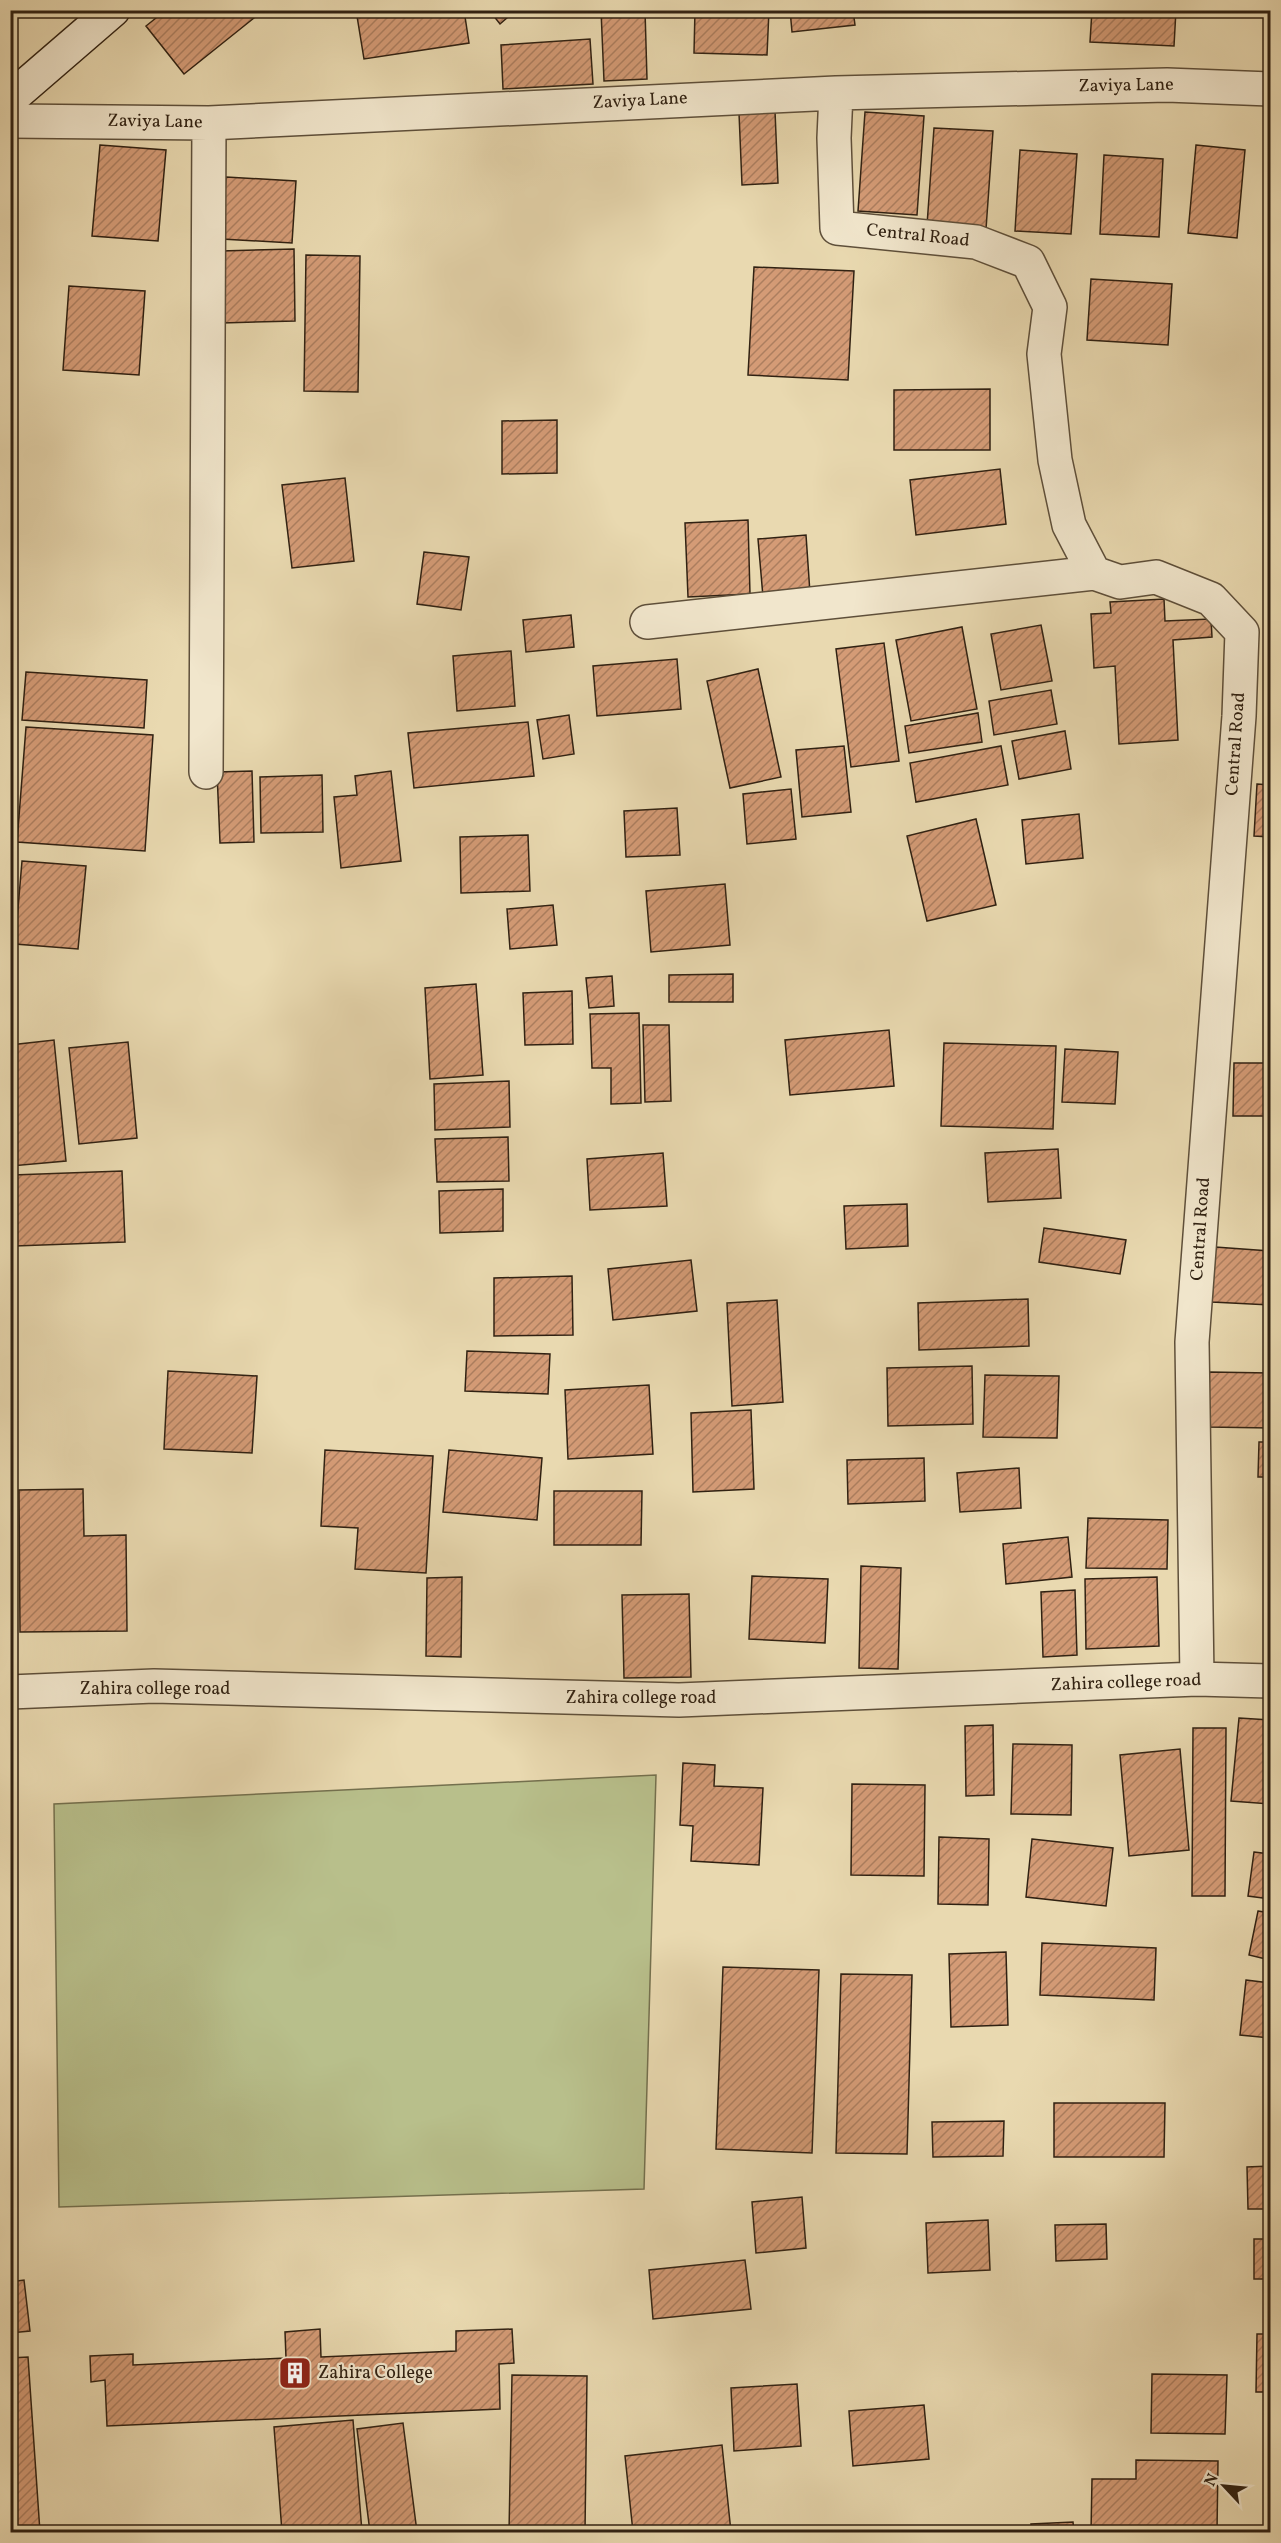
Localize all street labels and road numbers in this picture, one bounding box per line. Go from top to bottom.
street label: Zaviya Lane [1078,73,1174,99]
street label: Zaviya Lane [592,86,688,116]
street label: Zaviya Lane [107,109,203,135]
street label: Central Road [865,218,971,254]
street label: Central Road [1220,692,1252,796]
street label: Central Road [1185,1177,1217,1281]
street label: Zahira college road [1050,1668,1202,1698]
street label: Zahira college road [80,1677,230,1702]
street label: Zahira college road [566,1686,716,1711]

